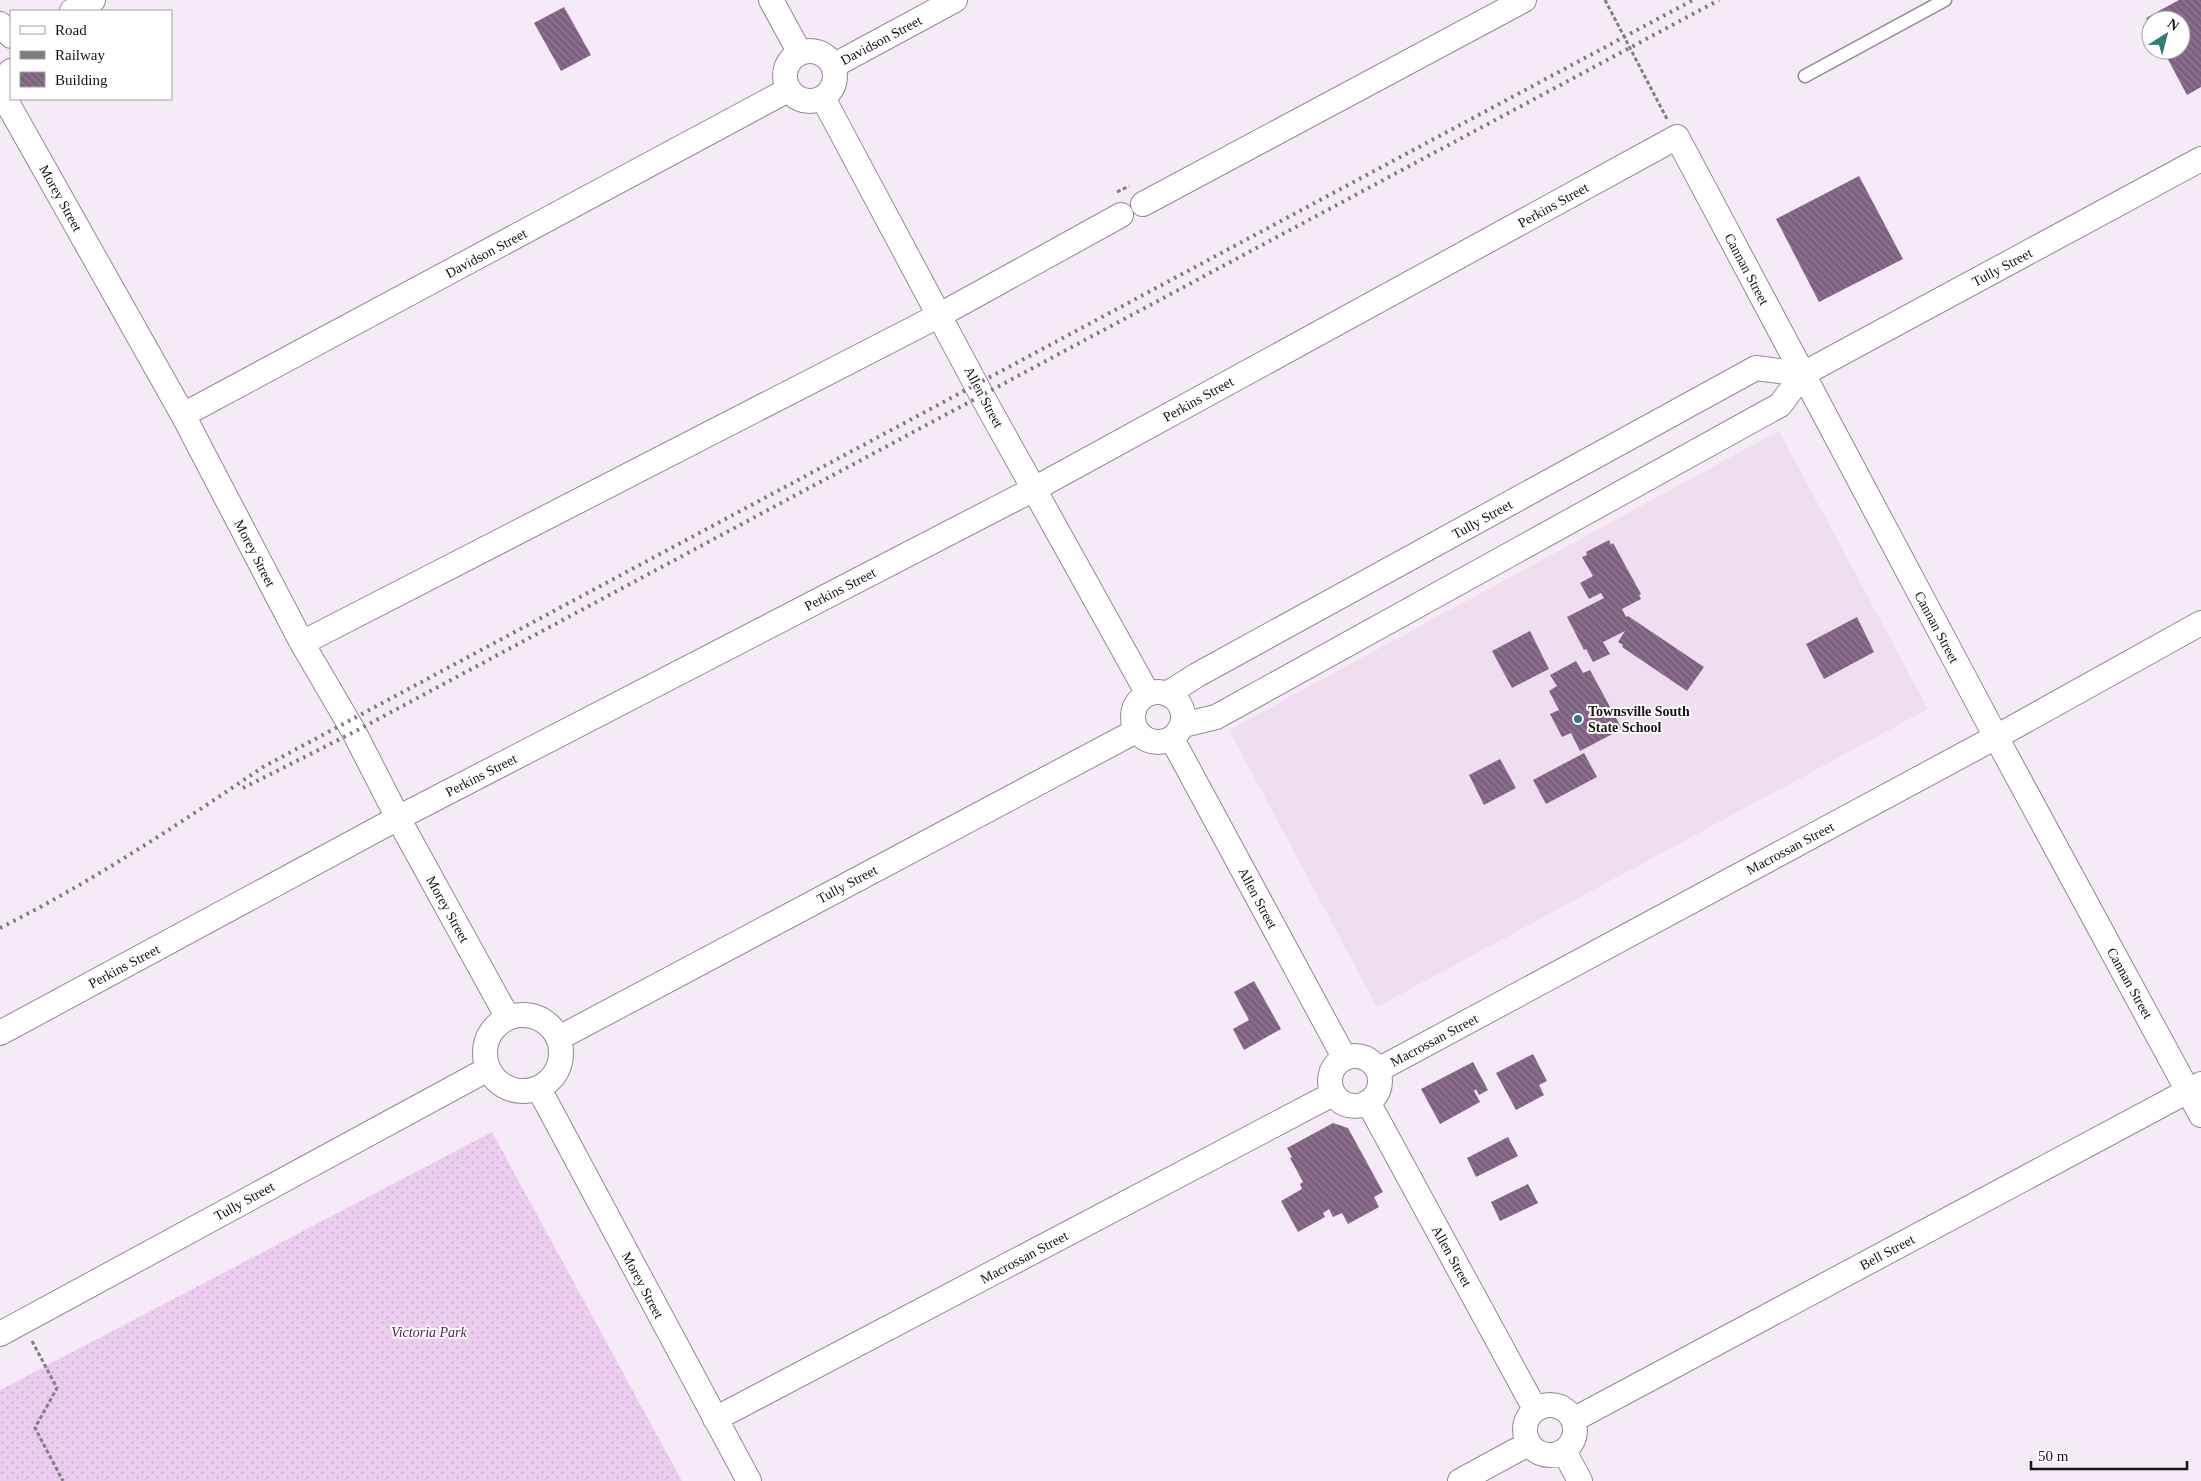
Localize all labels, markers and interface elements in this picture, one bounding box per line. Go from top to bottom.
legend [10,10,172,100]
north arrow [2141,10,2191,60]
street label: Davidson Street [838,13,925,68]
text: N [2165,16,2182,34]
text: Road [55,22,87,38]
text: Railway [55,47,105,63]
text: Building [55,72,108,88]
street label: Morey Street [36,162,85,234]
street label: Perkins Street [1515,180,1591,231]
street label: Davidson Street [443,226,530,281]
street label: Cannan Street [1721,231,1772,308]
street label: Tully Street [1970,245,2035,290]
street label: Allen Street [961,364,1006,431]
street label: Perkins Street [1160,374,1236,425]
street label: Tully Street [1450,497,1515,542]
street label: Morey Street [231,517,278,589]
street label: Perkins Street [802,565,879,614]
street label: Cannan Street [1911,589,1962,666]
place label: Townsville South State School [1588,704,1690,735]
marker: Townsville South State School [1572,713,1584,725]
street label: Perkins Street [443,751,520,800]
street label: Macrossan Street [1744,819,1837,878]
street label: Tully Street [815,862,880,907]
street label: Allen Street [1235,865,1280,932]
street label: Morey Street [423,873,472,945]
street label: Perkins Street [86,941,162,991]
street label: Cannan Street [2104,945,2155,1021]
street label: Macrossan Street [1388,1011,1481,1070]
street label: Tully Street [212,1179,277,1224]
street label: Allen Street [1429,1223,1474,1289]
street label: Macrossan Street [978,1228,1071,1287]
street label: Bell Street [1857,1232,1917,1273]
street label: Morey Street [619,1249,666,1321]
park label: Victoria Park [391,1325,468,1340]
scale bar [2031,1438,2187,1470]
text: 50 m [2038,1448,2069,1464]

